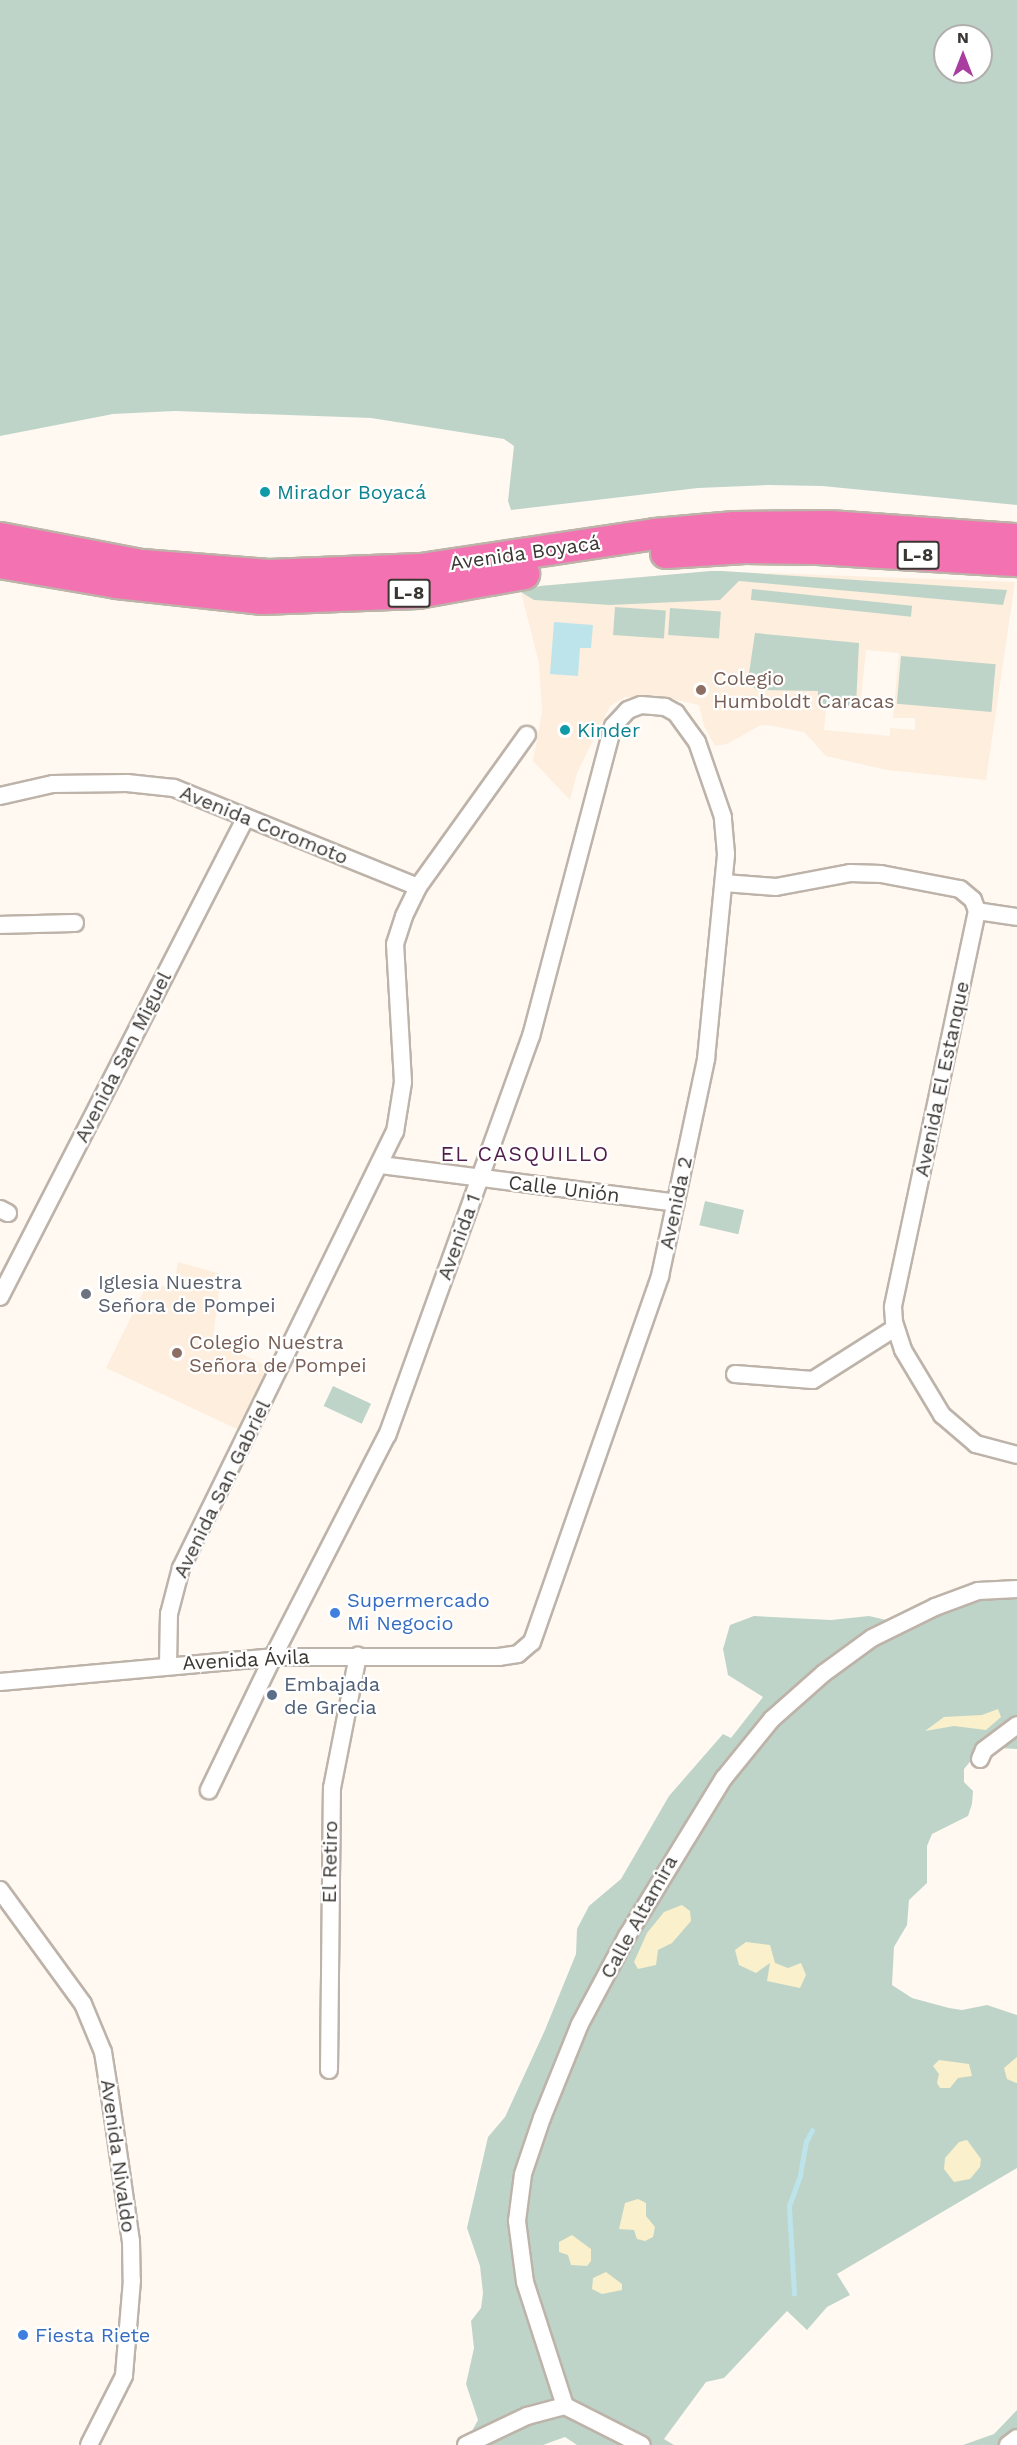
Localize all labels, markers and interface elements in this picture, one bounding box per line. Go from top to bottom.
north arrow [933,24,993,84]
text: N [957,28,969,47]
place label: Mirador Boyacá [277,480,427,504]
marker: Mirador Boyacá [258,485,272,499]
street label: Avenida Boyacá [448,531,602,575]
road number: L-8 [896,540,940,570]
road number: L-8 [386,578,432,608]
place label: Colegio Humboldt Caracas [713,666,895,713]
marker: Colegio Humboldt Caracas [694,683,708,697]
place label: Kinder [577,718,640,742]
marker: Kinder [558,723,572,737]
street label: Avenida Coromoto [176,780,352,870]
street label: Avenida San Miguel [69,967,177,1147]
street label: Avenida El Estanque [909,979,975,1179]
district label: EL CASQUILLO [440,1141,610,1167]
street label: Avenida 2 [654,1154,698,1252]
street label: Calle Unión [507,1170,621,1208]
street label: Avenida 1 [432,1190,486,1284]
place label: Iglesia Nuestra Señora de Pompei [98,1270,276,1317]
marker: Iglesia Nuestra Señora de Pompei [79,1287,93,1301]
place label: Colegio Nuestra Señora de Pompei [189,1330,367,1377]
marker: Colegio Nuestra Señora de Pompei [170,1346,184,1360]
street label: Avenida San Gabriel [168,1396,276,1582]
place label: Supermercado Mi Negocio [347,1589,490,1636]
marker: Supermercado Mi Negocio [328,1606,342,1620]
street label: Avenida Ávila [181,1645,311,1675]
place label: Embajada de Grecia [284,1672,380,1719]
marker: Embajada de Grecia [265,1688,279,1702]
street label: El Retiro [317,1820,343,1904]
street label: Calle Altamira [595,1851,683,1983]
street label: Avenida Nivaldo [95,2078,141,2234]
place label: Fiesta Riete [35,2323,151,2347]
marker: Fiesta Riete [16,2328,30,2342]

